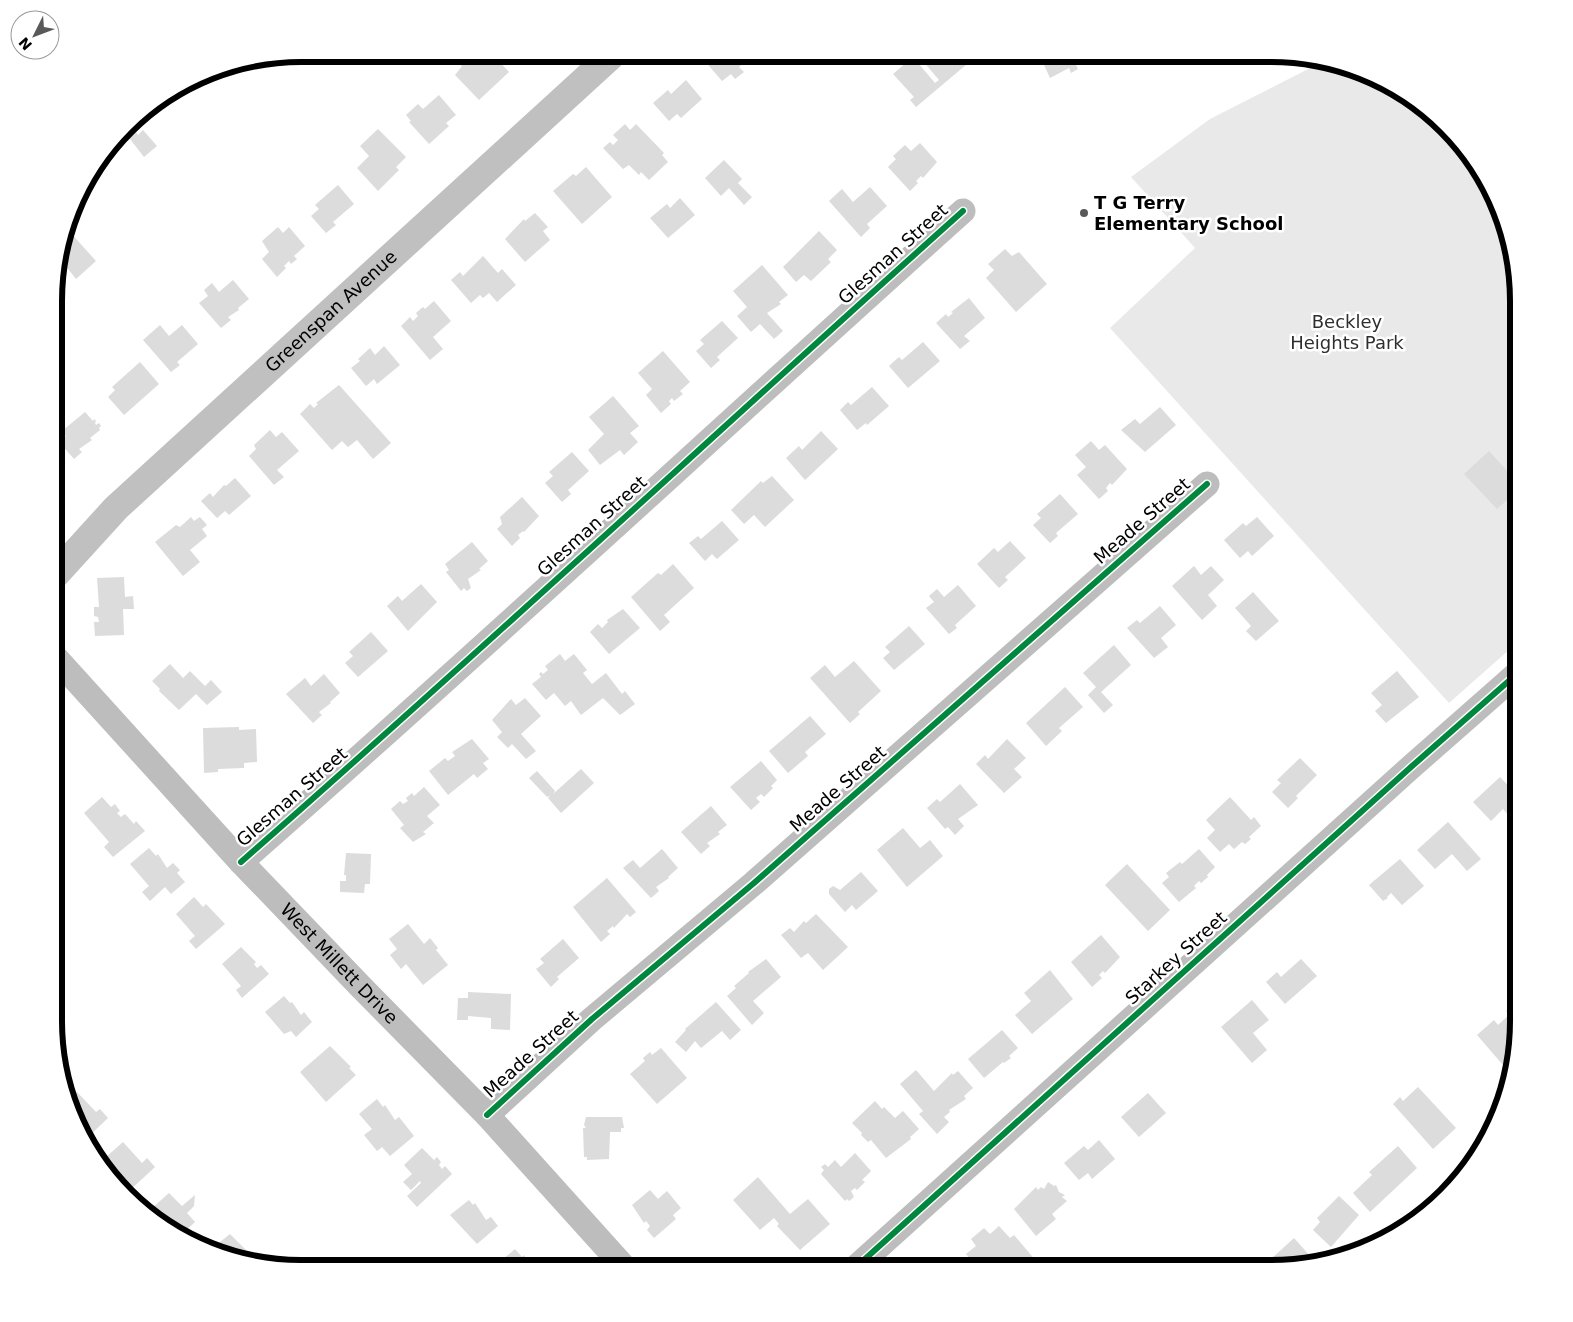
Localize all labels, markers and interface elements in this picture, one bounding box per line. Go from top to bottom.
north arrow [10,10,60,60]
text: N [15,34,35,53]
place label: T G Terry Elementary School [1094,192,1283,234]
street label: Glesman Street [834,199,952,308]
marker: T G Terry Elementary School [1078,207,1090,219]
street label: Greenspan Avenue [261,246,401,376]
park label: Beckley Heights Park [1290,311,1404,353]
street label: Glesman Street [533,471,651,580]
street label: Meade Street [1089,473,1194,568]
street label: Meade Street [785,741,890,836]
street label: Glesman Street [232,743,351,850]
street label: West Millett Drive [276,899,402,1028]
street label: Starkey Street [1121,907,1231,1009]
street label: Meade Street [479,1005,582,1102]

